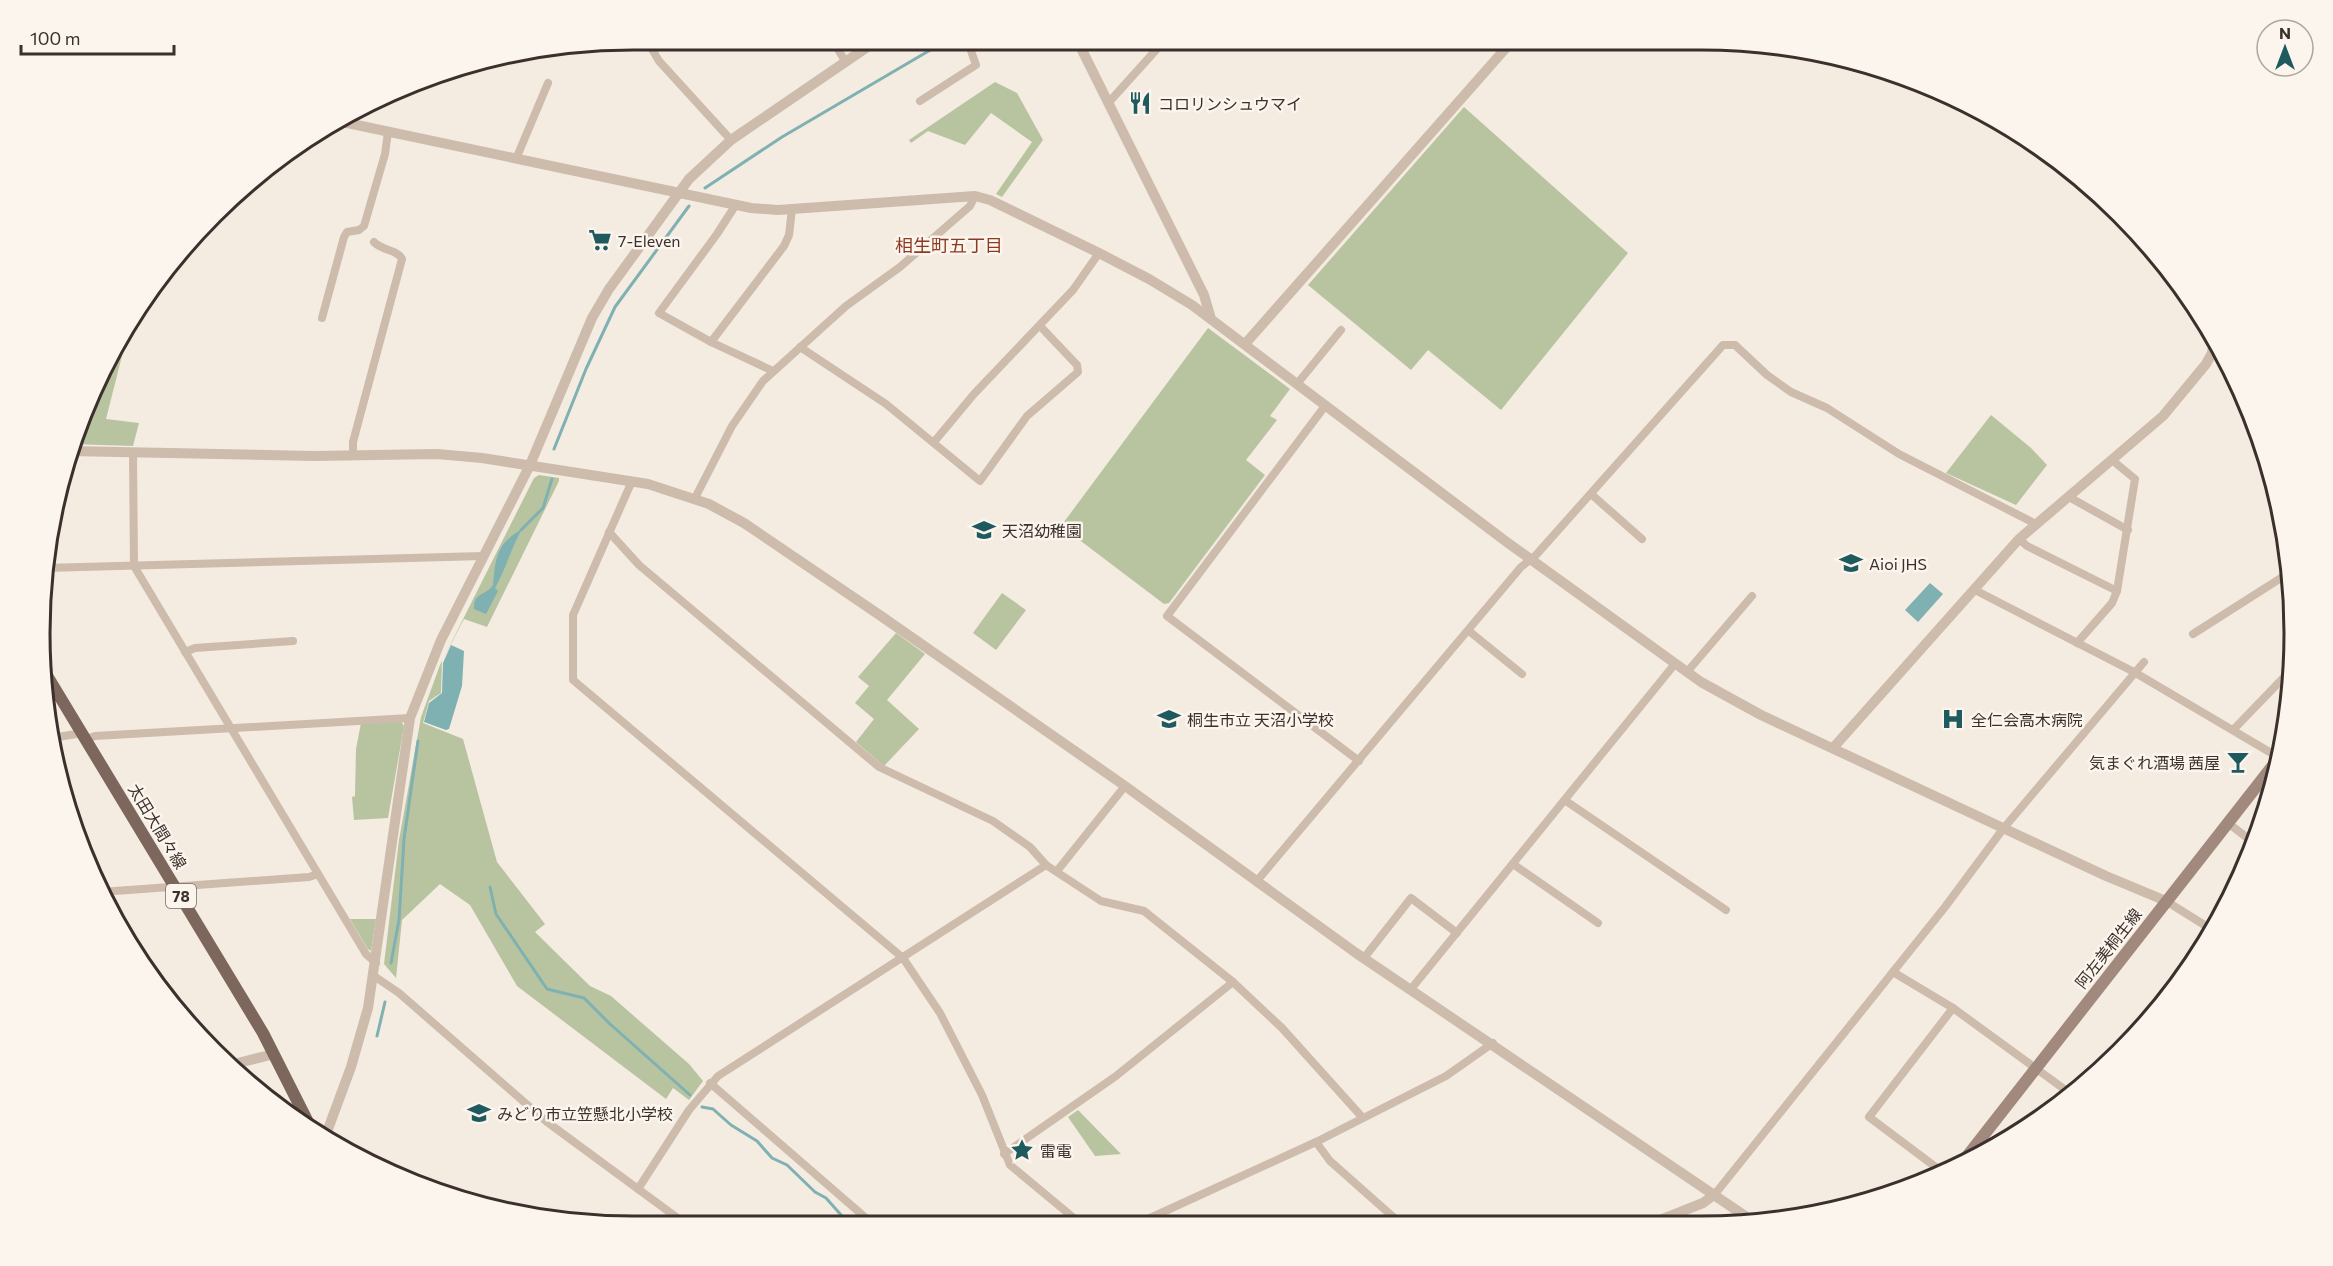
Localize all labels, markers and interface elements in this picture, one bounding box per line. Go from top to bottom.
scale bar [21,18,174,56]
north arrow [2255,18,2315,78]
text: N [2279,23,2291,42]
text: 100 m [30,27,80,49]
restaurant icon: コロリンシュウマイ [1127,90,1153,116]
place label: コロリンシュウマイ [1158,94,1302,113]
supermarket icon: 7-Eleven [587,227,613,253]
place label: 7-Eleven [618,231,681,250]
district label: 相生町五丁目 [895,234,1003,256]
school or university icon: 天沼幼稚園 [971,517,997,543]
place label: 天沼幼稚園 [1002,521,1082,540]
school or university icon: Aioi JHS [1838,550,1864,576]
place label: Aioi JHS [1869,554,1927,573]
school or university icon: 桐生市立 天沼小学校 [1156,706,1182,732]
hospital icon: 全仁会高木病院 [1940,706,1966,732]
place label: 桐生市立 天沼小学校 [1187,710,1334,729]
place label: 全仁会高木病院 [1971,710,2083,729]
bar icon: 気まぐれ酒場 茜屋 [2225,749,2251,775]
place label: 気まぐれ酒場 茜屋 [2089,753,2220,772]
street label: 太田大間々線 [125,780,191,872]
road number: 78 [166,884,196,908]
street label: 阿左美桐生線 [2071,904,2145,992]
school or university icon: みどり市立笠懸北小学校 [466,1100,492,1126]
place label: みどり市立笠懸北小学校 [497,1104,673,1123]
place icon: 雷電 [1009,1137,1035,1163]
place label: 雷電 [1040,1141,1072,1160]

